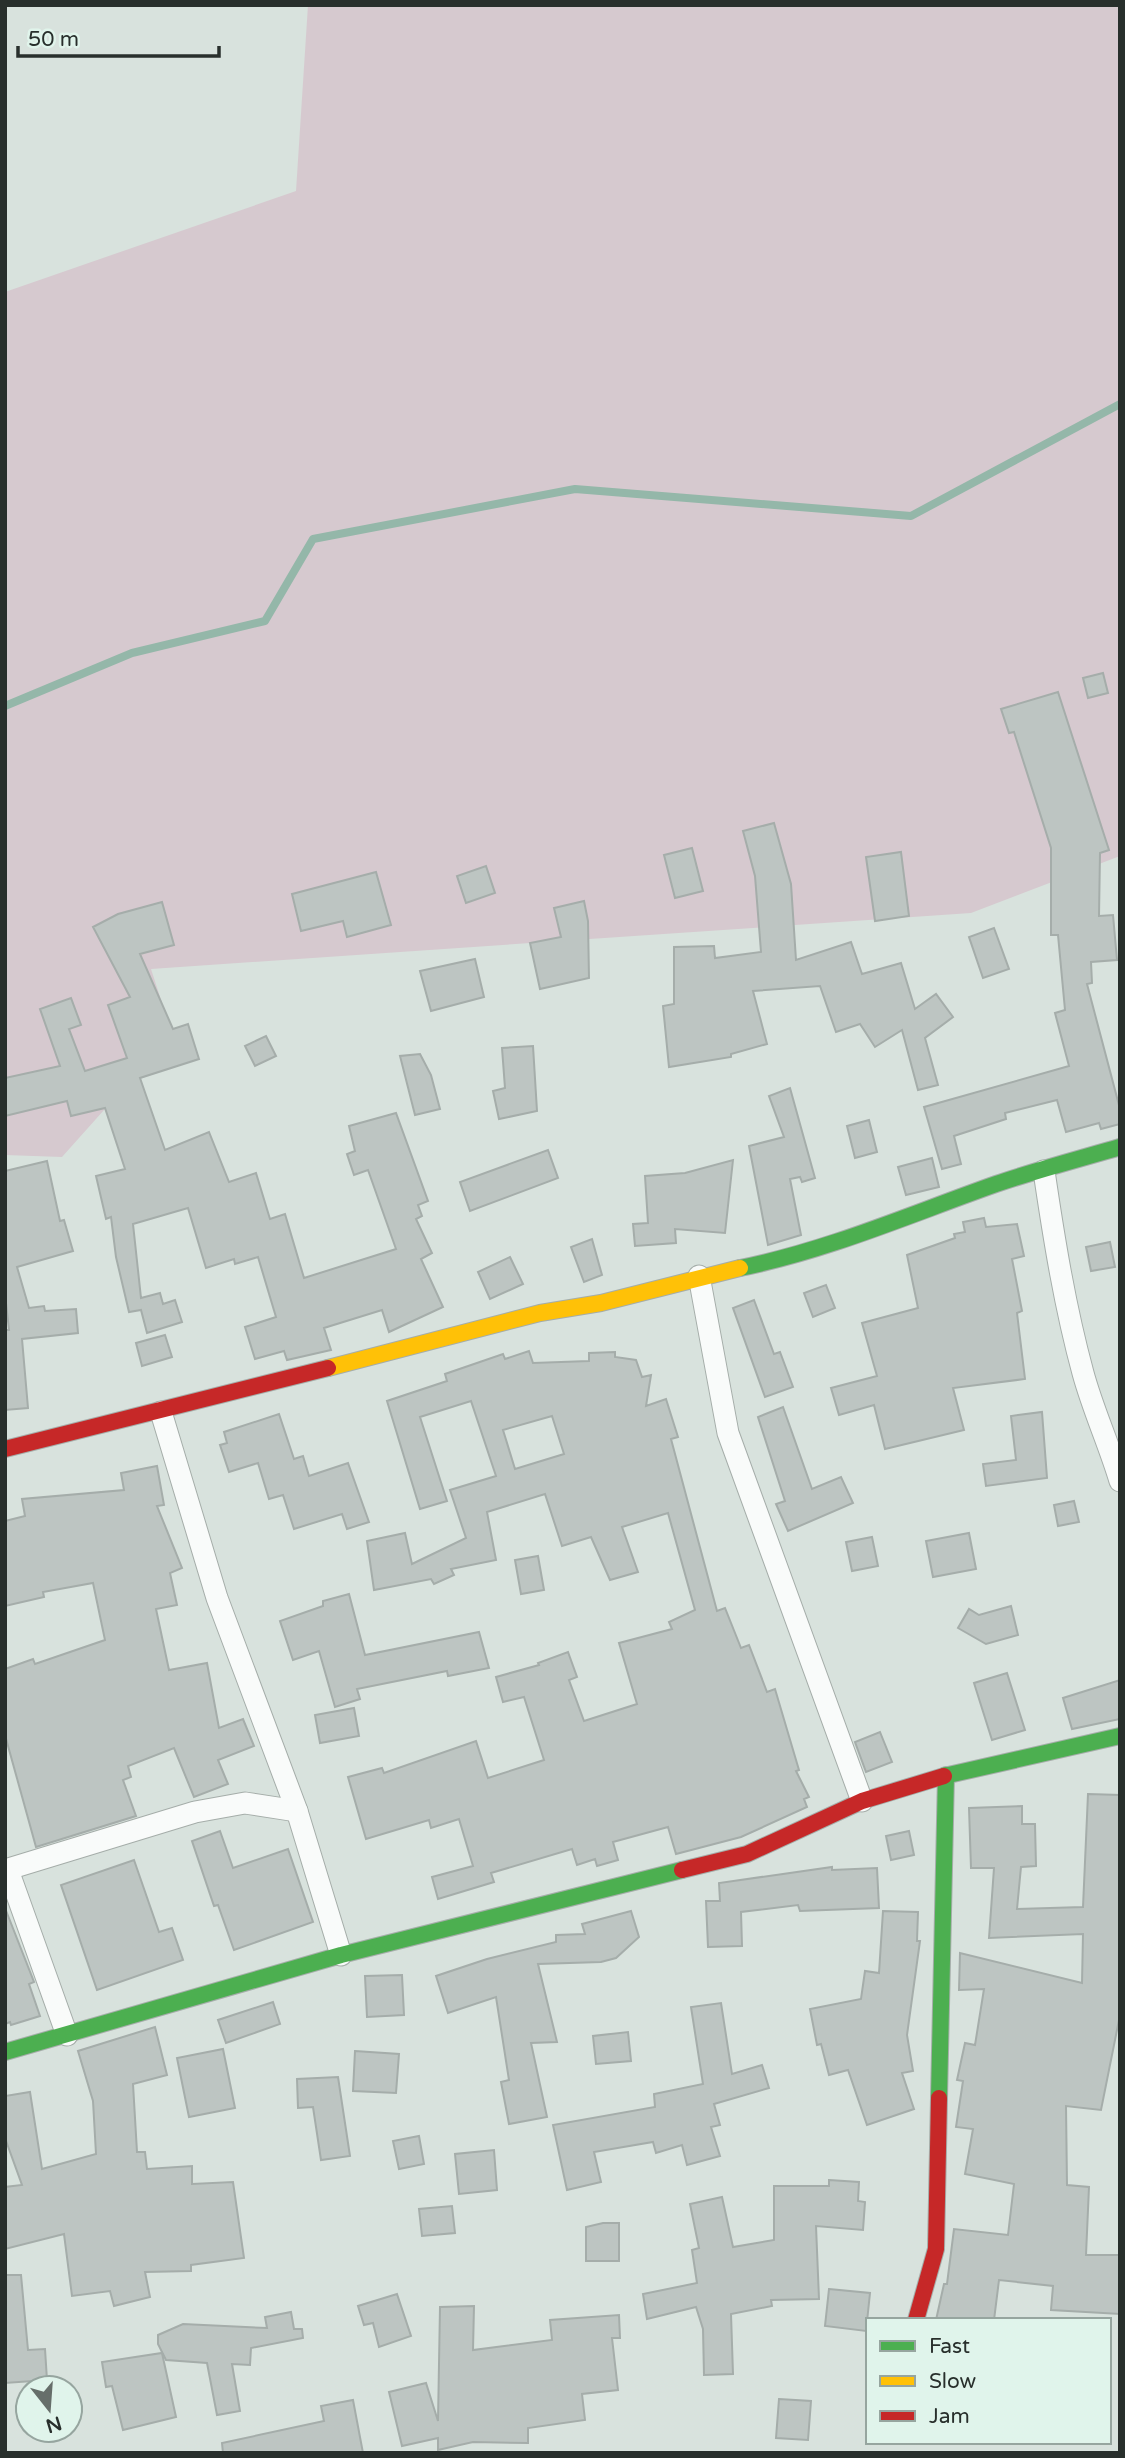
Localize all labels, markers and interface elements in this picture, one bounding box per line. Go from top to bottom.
scale bar [18,14,219,58]
text: 50 m [28,27,79,52]
legend [866,2318,1111,2444]
text: Fast [929,2334,970,2359]
text: Slow [929,2369,977,2394]
north arrow [14,2374,84,2444]
text: Jam [929,2404,970,2429]
text: N [43,2412,64,2437]

